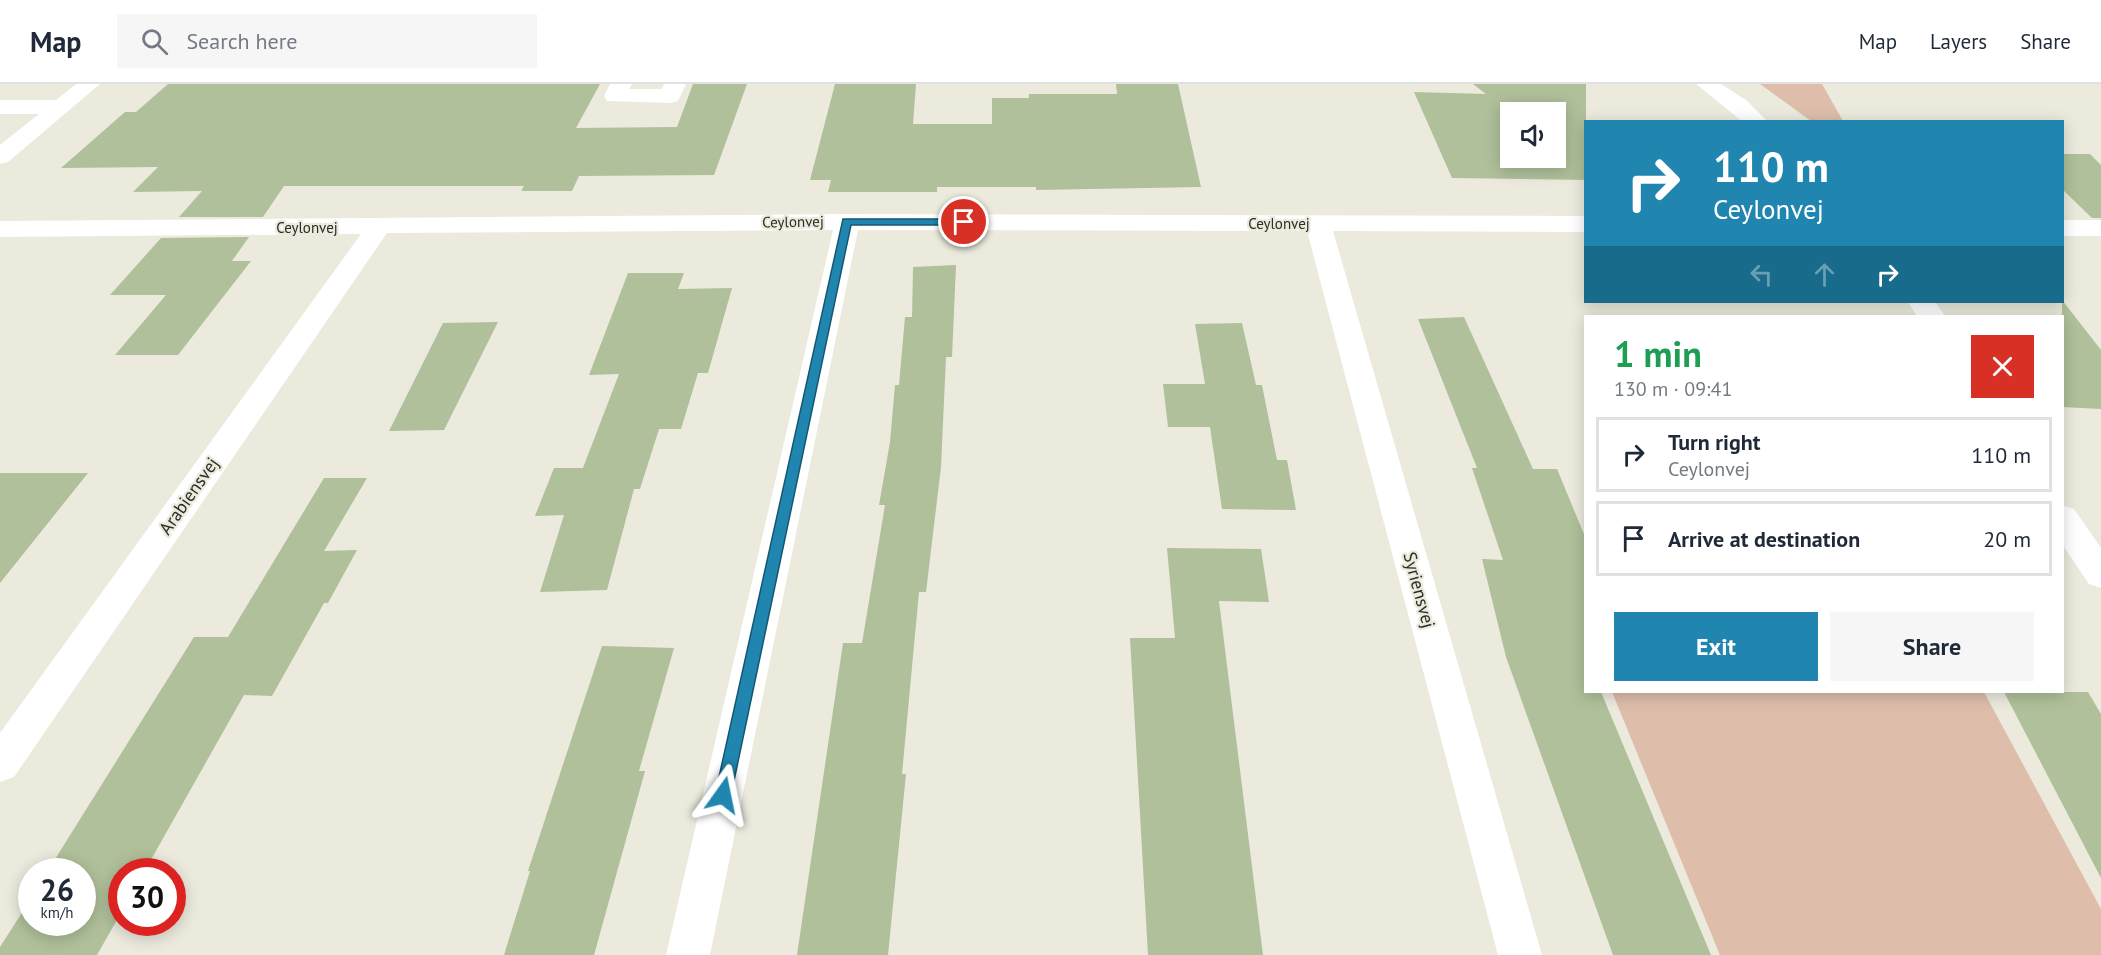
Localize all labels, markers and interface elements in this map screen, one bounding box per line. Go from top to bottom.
search box [117,14,537,68]
text: Map [30,23,81,60]
icon: search [138,25,171,58]
text: Search here [186,27,297,55]
text: Map [1859,28,1897,55]
text: Layers [1930,28,1987,55]
text: Share [2020,28,2071,55]
map controls [1500,102,1566,168]
button: sound [1500,102,1566,168]
text: 110 m [1713,139,1829,194]
icon: right [1614,144,1692,222]
text: Ceylonvej [1713,192,1824,226]
pin [938,196,989,247]
icon: arrive [947,205,980,238]
street label: Ceylonvej [762,211,824,232]
street label: Ceylonvej [1248,214,1310,233]
street label: Ceylonvej [276,218,338,237]
icon: left [1745,258,1778,291]
icon: ahead [1808,258,1841,291]
icon: right [1871,258,1904,291]
text: 1 min [1614,330,1702,377]
button: close [1971,335,2034,398]
text: 130 m · 09:41 [1614,376,1732,402]
text: Turn right [1668,428,1760,456]
icon: right [1617,438,1650,471]
text: 110 m [1971,441,2031,469]
street label: Arabiensvej [154,453,224,539]
text: Ceylonvej [1668,456,1750,482]
icon: arrive [1617,522,1650,555]
text: Arrive at destination [1668,525,1860,553]
text: 20 m [1983,525,2031,553]
street label: Syriensvej [1398,549,1441,630]
button: Exit [1614,612,1818,681]
button: Share [1830,612,2034,681]
position arrow [691,763,755,827]
speed limit sign: 30 [108,858,186,936]
text: 26 [40,870,74,909]
text: km/h [41,903,73,922]

